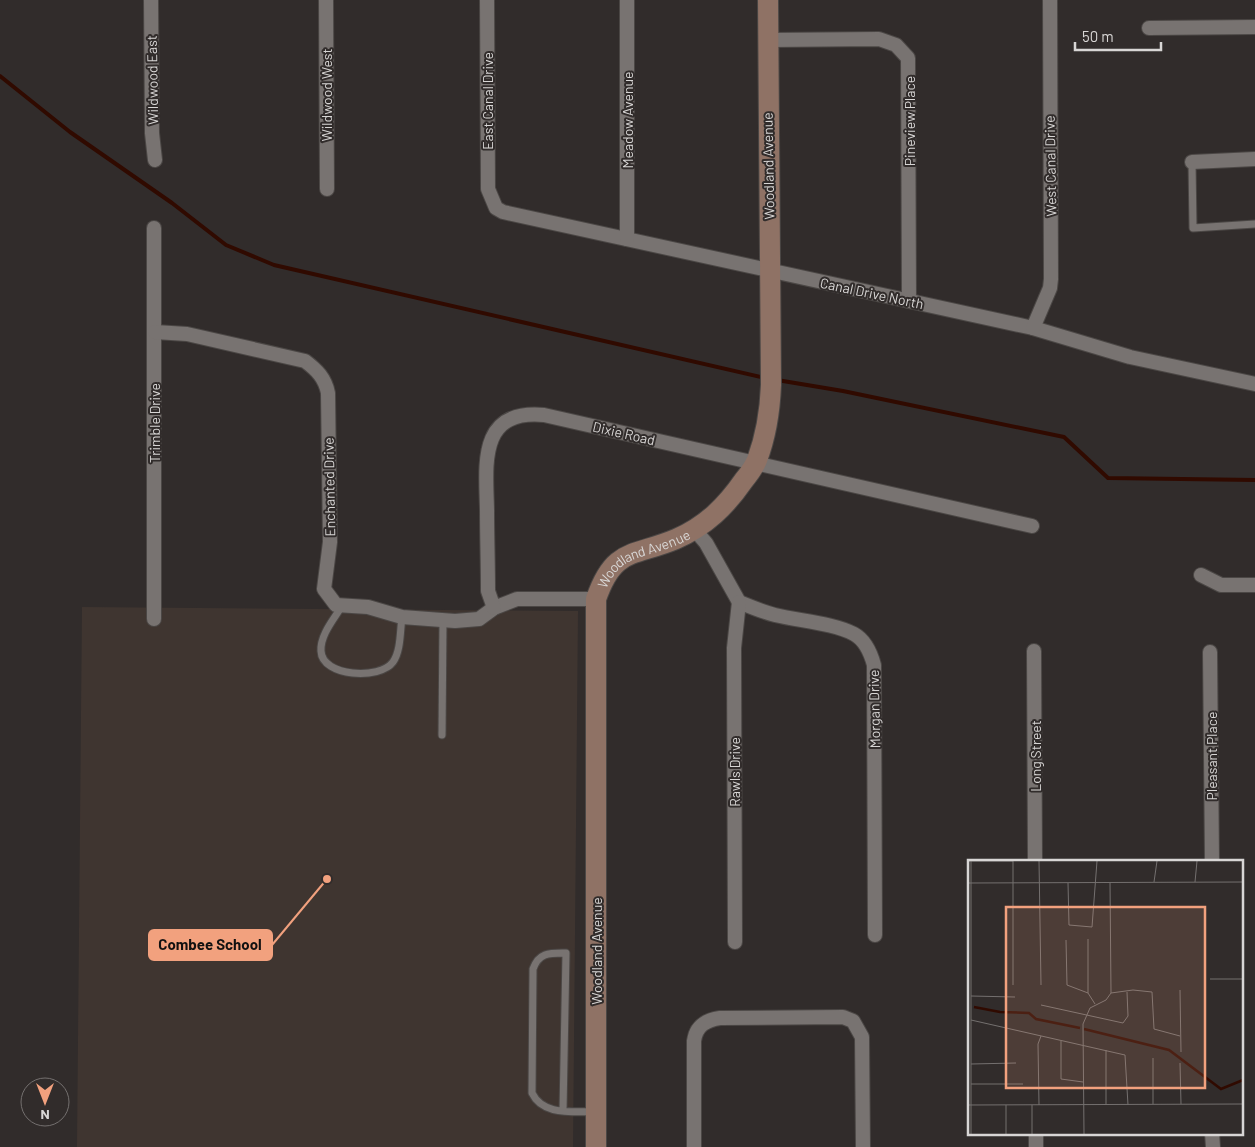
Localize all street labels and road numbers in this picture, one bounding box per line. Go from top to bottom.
street label: Wildwood East [143,35,161,125]
street label: Wildwood West [318,48,335,142]
street label: East Canal Drive [479,52,496,150]
street label: Meadow Avenue [619,72,636,168]
street label: Pineview Place [901,76,918,166]
street label: Woodland Avenue [759,112,777,220]
street label: West Canal Drive [1041,115,1059,217]
street label: Canal Drive North [819,274,925,312]
street label: Trimble Drive [146,383,163,463]
street label: Dixie Road [591,418,657,448]
street label: Enchanted Drive [320,437,338,537]
street label: Woodland Avenue [593,525,693,590]
street label: Morgan Drive [865,669,883,749]
street label: Pleasant Place [1203,712,1220,800]
street label: Long Street [1027,720,1044,792]
street label: Rawls Drive [726,737,743,807]
street label: Woodland Avenue [588,897,605,1005]

